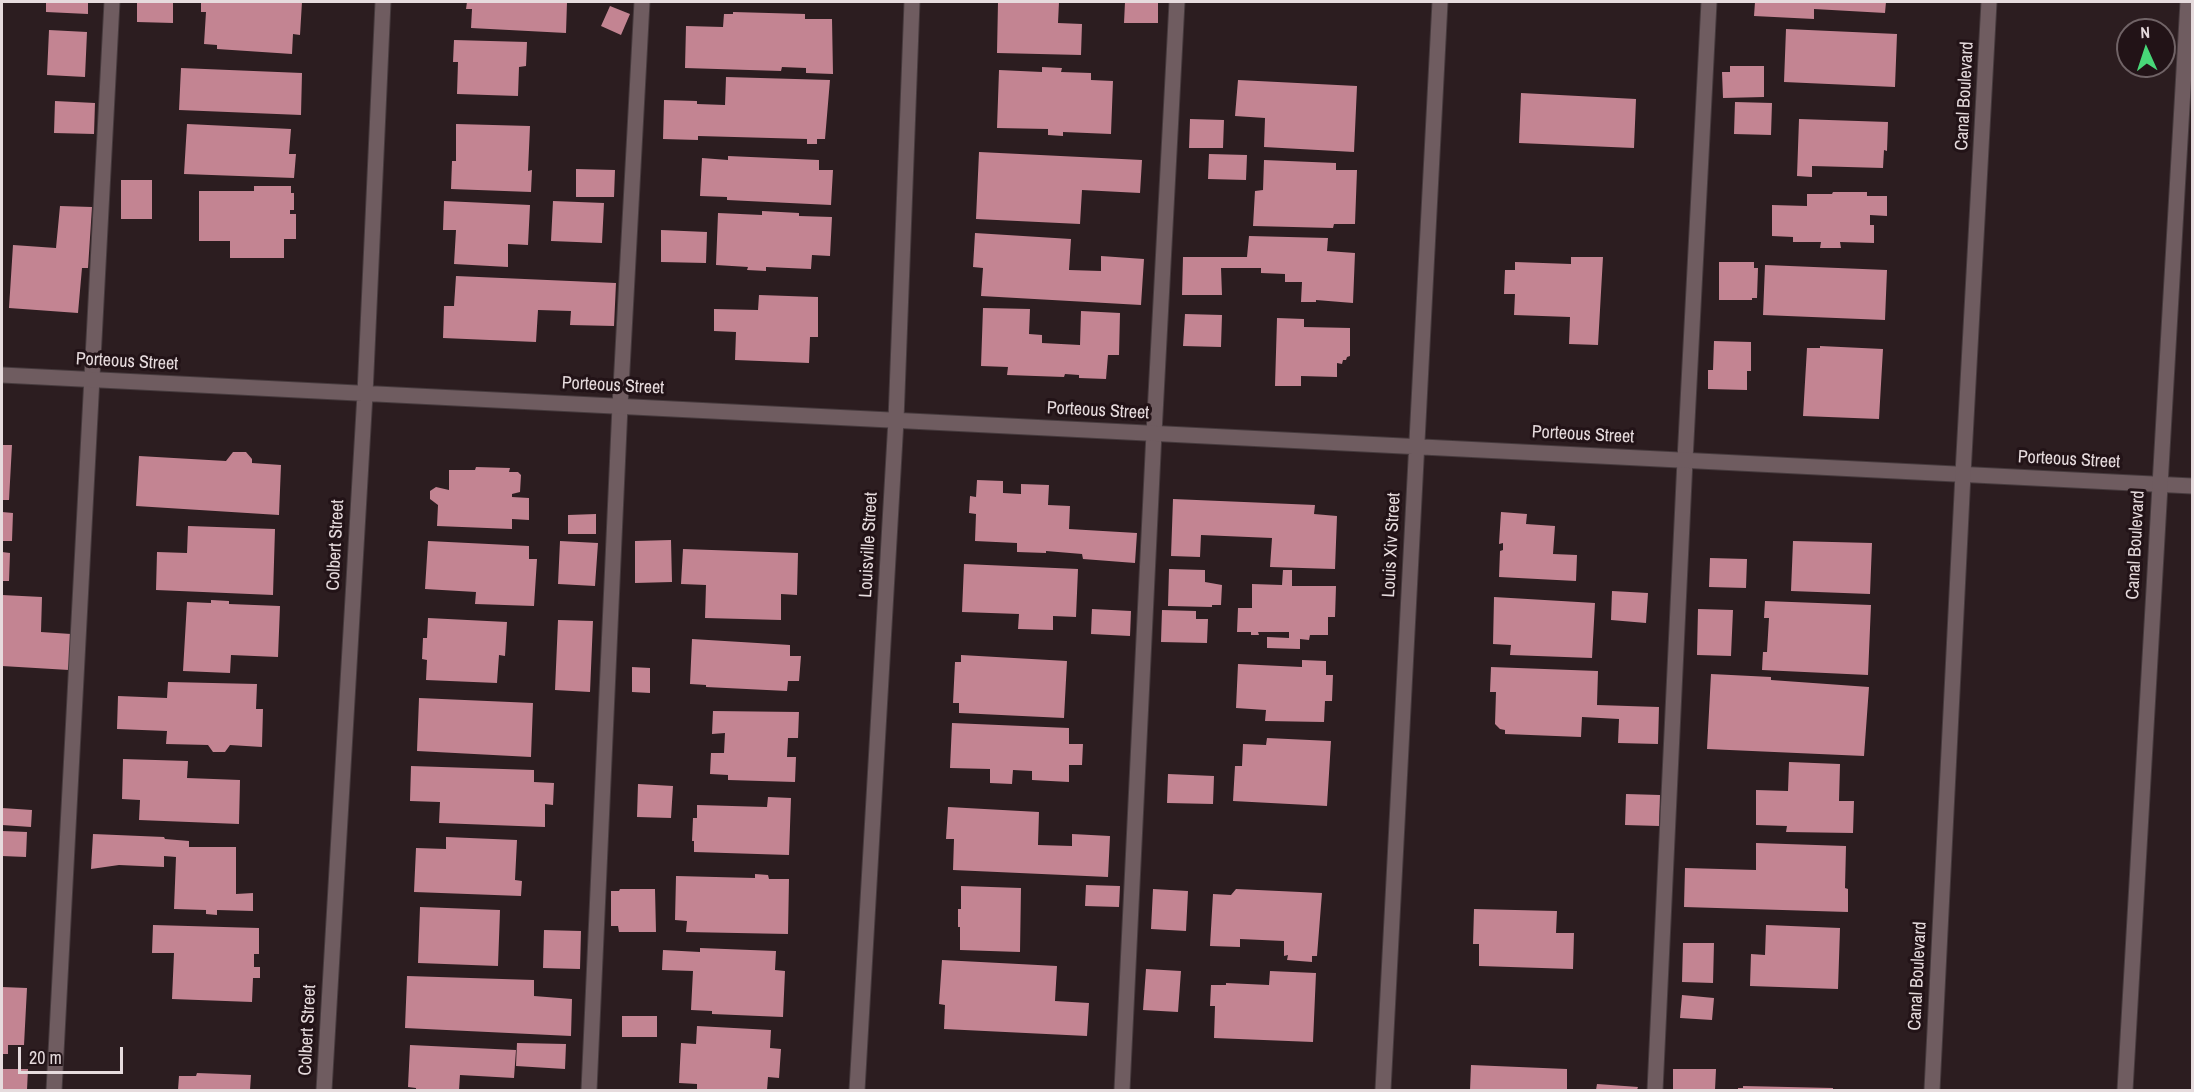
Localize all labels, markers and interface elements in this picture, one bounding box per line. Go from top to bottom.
north arrow [2116,18,2176,78]
text: N [2140,21,2150,43]
street label: Canal Boulevard [1951,41,1979,151]
street label: Porteous Street [75,349,179,375]
street label: Porteous Street [561,373,665,399]
street label: Porteous Street [1046,398,1150,424]
street label: Porteous Street [1531,422,1635,448]
street label: Porteous Street [2017,447,2121,473]
street label: Canal Boulevard [2122,490,2150,600]
street label: Louisville Street [855,492,883,598]
street label: Louis Xiv Street [1378,492,1406,598]
street label: Colbert Street [323,499,349,591]
street label: Canal Boulevard [1904,921,1932,1031]
street label: Colbert Street [295,984,321,1076]
scale bar [21,1035,126,1073]
text: 20 m [29,1045,62,1070]

